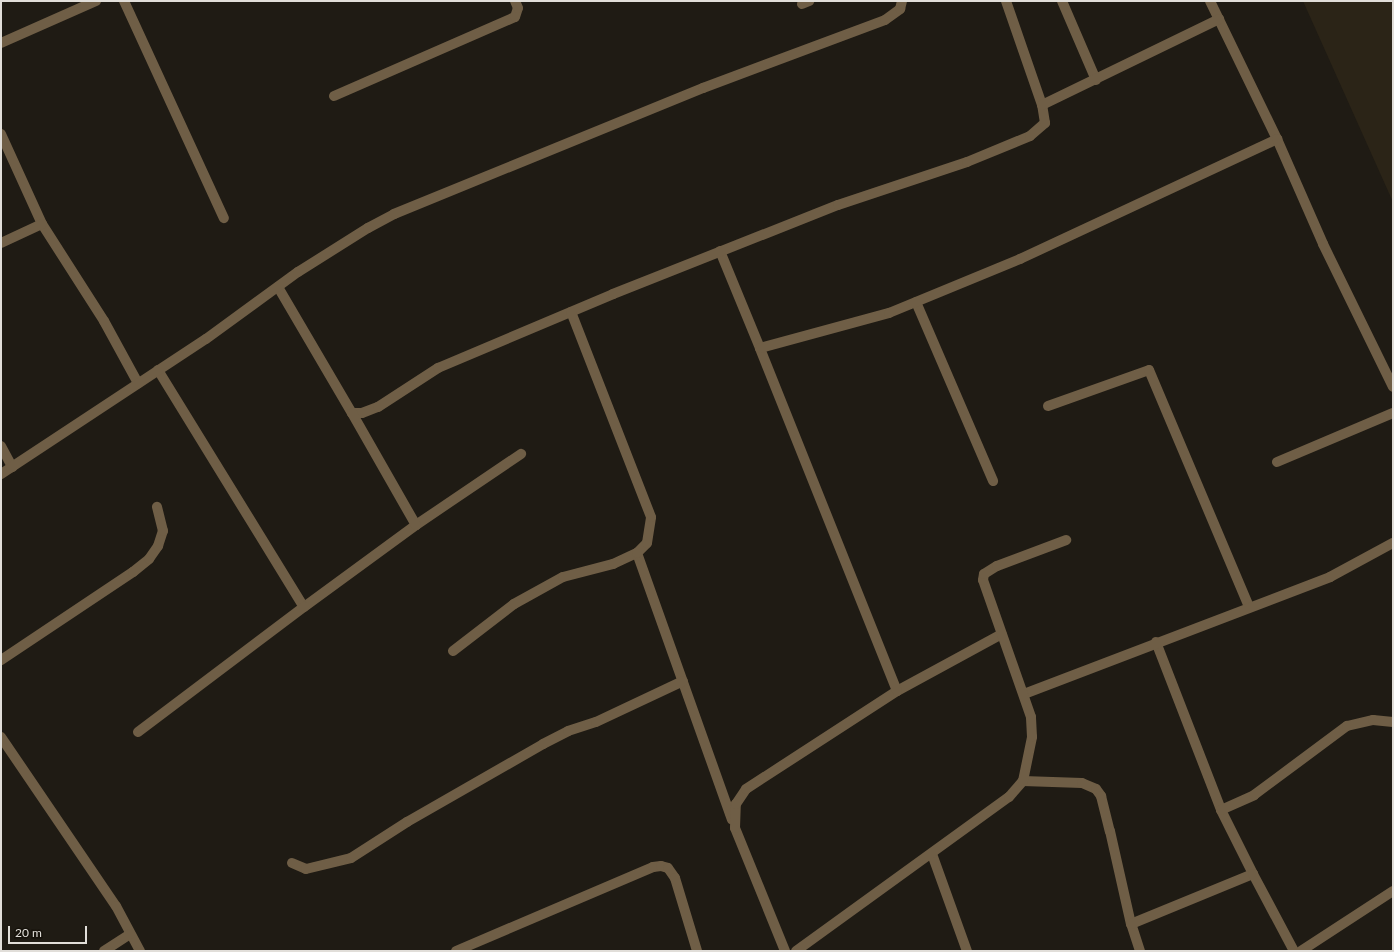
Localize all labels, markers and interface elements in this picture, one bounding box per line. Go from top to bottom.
scale bar [10,918,89,944]
text: 20 m [15,925,42,940]

